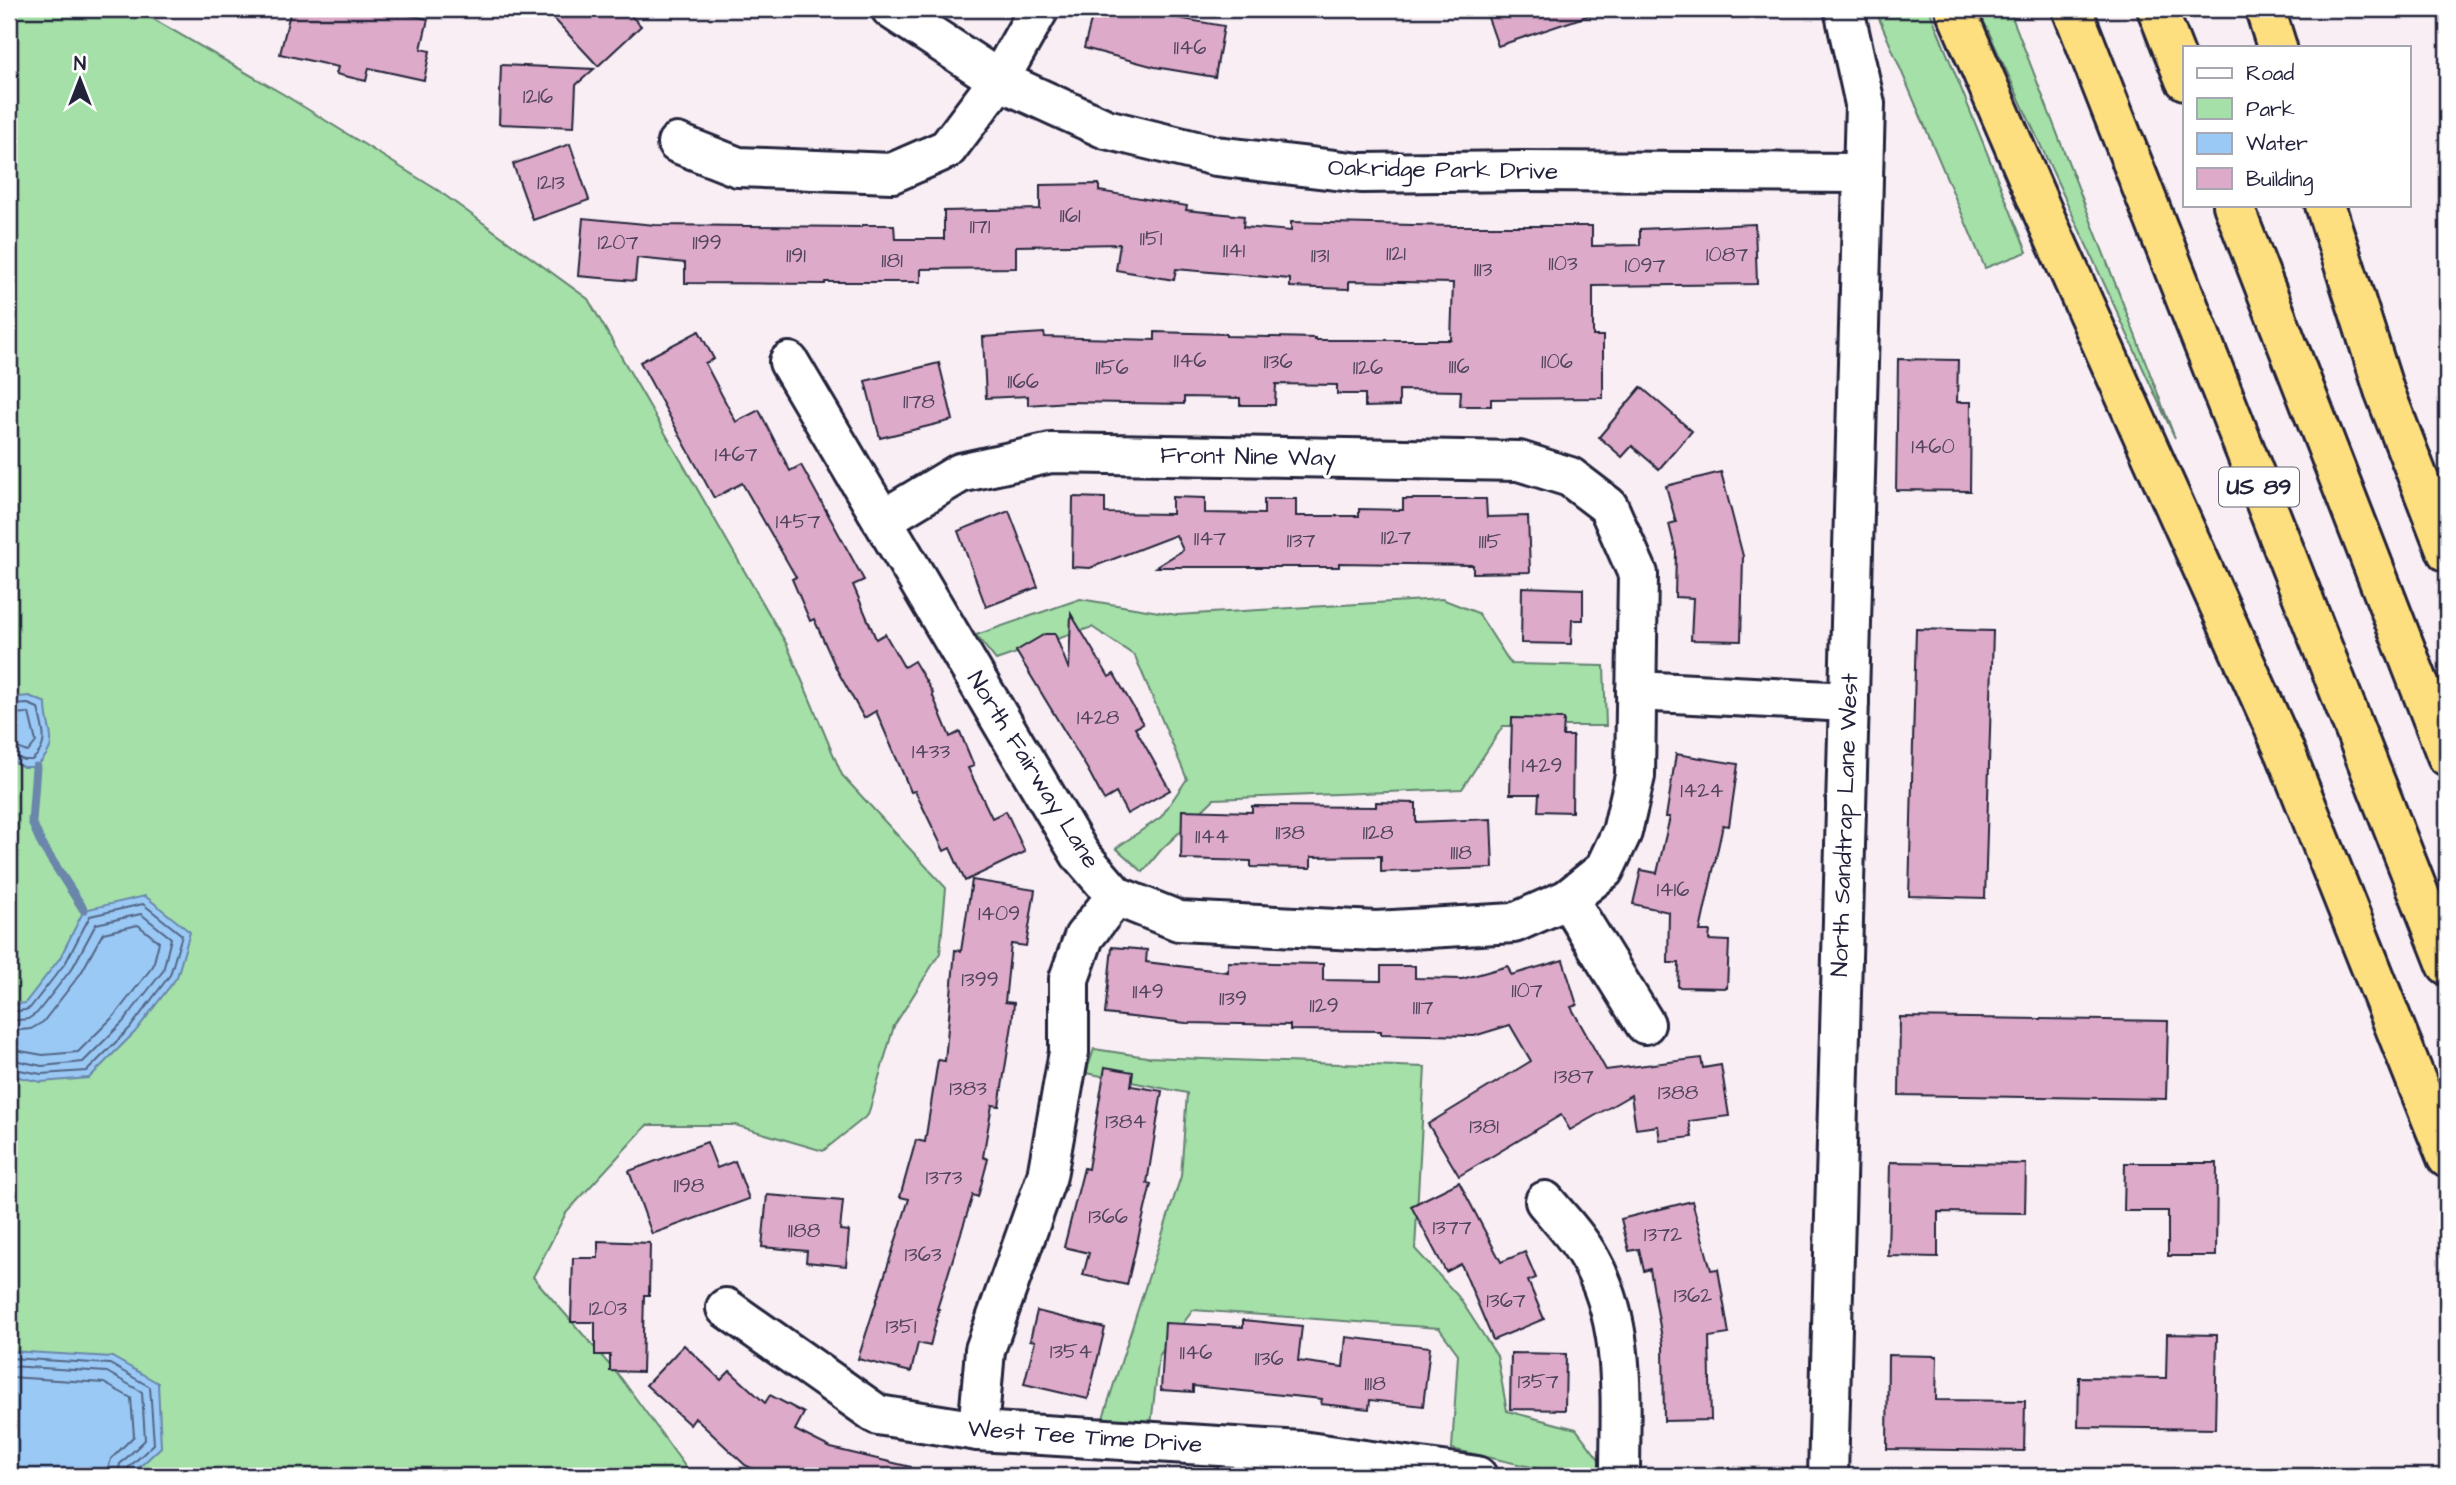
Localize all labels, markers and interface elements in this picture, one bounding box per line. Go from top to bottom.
house number: 1146 [1174,33,1206,62]
north arrow [46,46,116,116]
legend [2183,46,2410,206]
text: N [74,51,86,78]
text: Road [2246,59,2294,88]
house number: 1216 [523,82,553,111]
text: Park [2246,95,2295,124]
text: Water [2246,129,2308,158]
street label: Oakridge Park Drive [1328,151,1558,190]
text: Building [2246,165,2314,196]
house number: 1213 [537,168,565,197]
house number: 1161 [1059,201,1081,230]
house number: 1171 [970,212,991,241]
house number: 1151 [1140,224,1163,253]
house number: 1207 [598,228,639,257]
house number: 1199 [692,228,722,257]
house number: 1141 [1223,236,1245,265]
house number: 1121 [1386,239,1406,268]
house number: 1087 [1706,240,1748,269]
house number: 1191 [786,241,806,270]
house number: 1131 [1311,241,1330,270]
house number: 1181 [881,246,903,275]
house number: 1103 [1548,249,1578,278]
house number: 1097 [1625,251,1665,280]
house number: 1113 [1474,255,1493,284]
house number: 1146 [1174,346,1206,375]
house number: 1136 [1263,347,1293,376]
house number: 1106 [1541,347,1573,376]
house number: 1116 [1448,352,1470,381]
house number: 1156 [1095,353,1129,382]
house number: 1126 [1353,353,1383,382]
house number: 1166 [1007,367,1039,396]
house number: 1178 [903,387,935,416]
house number: 1460 [1911,432,1955,461]
street label: Front Nine Way [1160,438,1336,477]
house number: 1467 [714,440,758,469]
road number: US 89 [2219,467,2299,506]
house number: 1457 [776,507,820,536]
house number: 1127 [1381,523,1411,552]
house number: 1147 [1194,524,1226,553]
house number: 1137 [1287,526,1316,555]
house number: 1115 [1479,527,1502,556]
street label: North Fairway Lane [958,665,1108,876]
street label: North Sandtrap Lane West [1823,672,1867,977]
house number: 1428 [1077,703,1120,732]
house number: 1433 [912,737,950,766]
house number: 1429 [1522,751,1562,780]
house number: 1424 [1680,776,1724,805]
house number: 1138 [1275,818,1305,847]
house number: 1128 [1362,818,1394,847]
house number: 1144 [1195,822,1229,851]
house number: 1118 [1450,838,1472,867]
house number: 1416 [1657,875,1689,904]
house number: 1409 [978,899,1020,928]
house number: 1399 [961,965,999,994]
house number: 1107 [1511,976,1543,1005]
house number: 1149 [1132,977,1164,1006]
house number: 1139 [1219,984,1247,1013]
house number: 1129 [1309,991,1339,1020]
house number: 1117 [1413,993,1434,1022]
house number: 1387 [1554,1062,1594,1091]
house number: 1383 [949,1074,987,1103]
house number: 1388 [1658,1078,1699,1107]
house number: 1384 [1105,1107,1147,1136]
house number: 1381 [1469,1112,1499,1141]
house number: 1373 [926,1163,963,1192]
house number: 1198 [674,1171,705,1200]
house number: 1366 [1088,1202,1128,1231]
house number: 1377 [1432,1213,1472,1242]
house number: 1188 [788,1216,821,1245]
house number: 1372 [1644,1220,1682,1249]
house number: 1363 [904,1240,942,1269]
house number: 1362 [1674,1281,1712,1310]
house number: 1367 [1486,1286,1526,1315]
house number: 1203 [589,1294,628,1323]
house number: 1351 [886,1312,917,1341]
house number: 1354 [1050,1337,1092,1366]
house number: 1146 [1180,1338,1212,1367]
house number: 1136 [1254,1344,1284,1373]
house number: 1357 [1517,1367,1559,1396]
house number: 1118 [1364,1369,1386,1398]
street label: West Tee Time Drive [967,1412,1204,1462]

